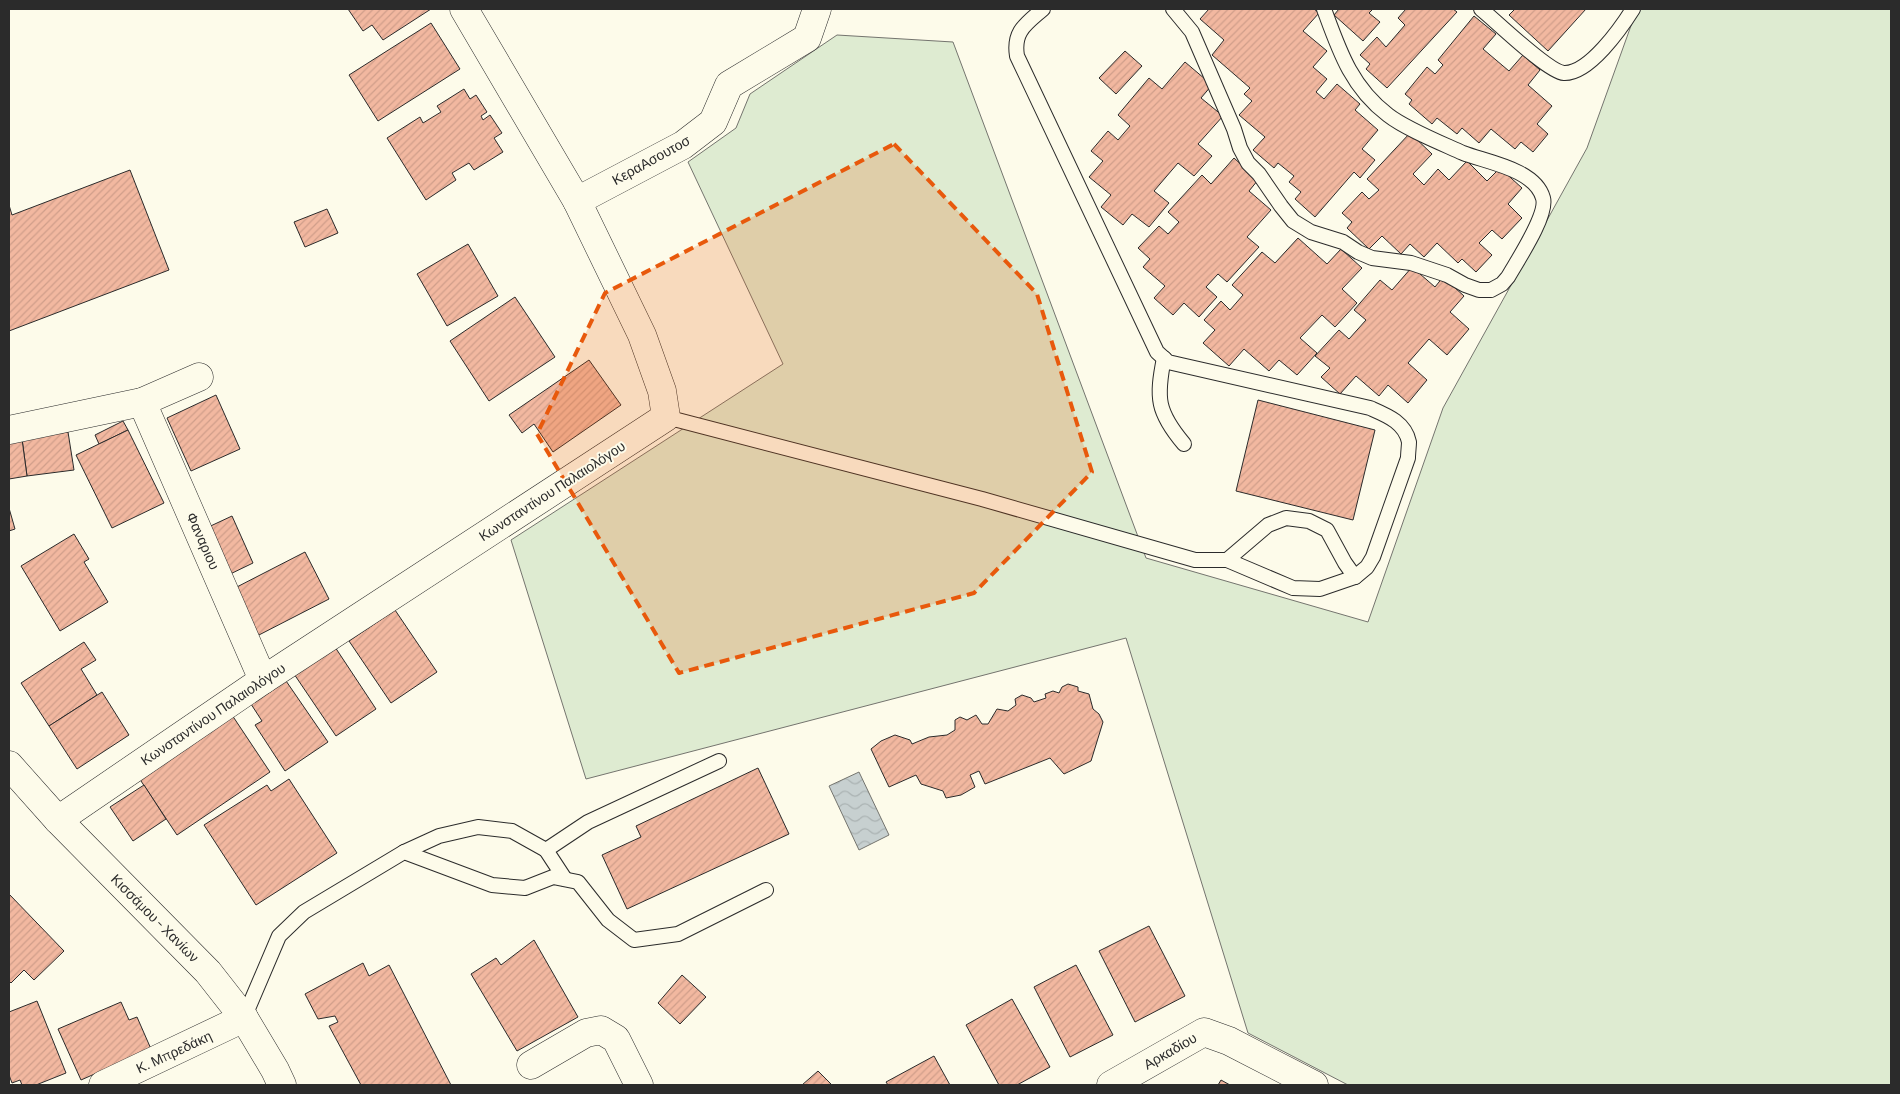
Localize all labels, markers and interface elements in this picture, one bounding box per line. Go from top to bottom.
street label: ΚεραΑσουτοσ [609,131,693,188]
street label: Κωνσταντίνου Παλαιολόγου [475,437,628,544]
street label: Φαναριου [183,510,224,572]
street label: Κωνσταντίνου Παλαιολόγου [137,659,288,768]
street label: Κισσάμου - Χανίων [108,870,203,965]
street label: Κ. Μπρεδάκη [133,1027,214,1076]
street label: Αρκαδίου [1140,1029,1199,1073]

